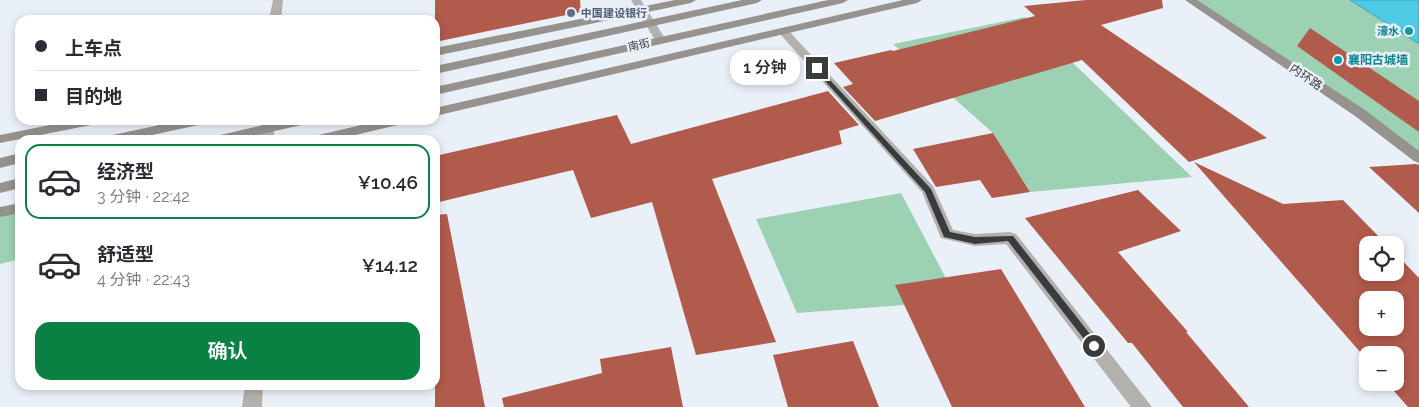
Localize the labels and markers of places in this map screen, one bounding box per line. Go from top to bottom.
marker: 中国建设银行 [565,7,577,19]
place label: 中国建设银行 [581,7,647,20]
place label: 濠水 [1377,25,1399,38]
marker: 濠水 [1403,25,1415,37]
place label: 襄阳古城墙 [1348,53,1408,67]
marker: 襄阳古城墙 [1332,54,1344,66]

